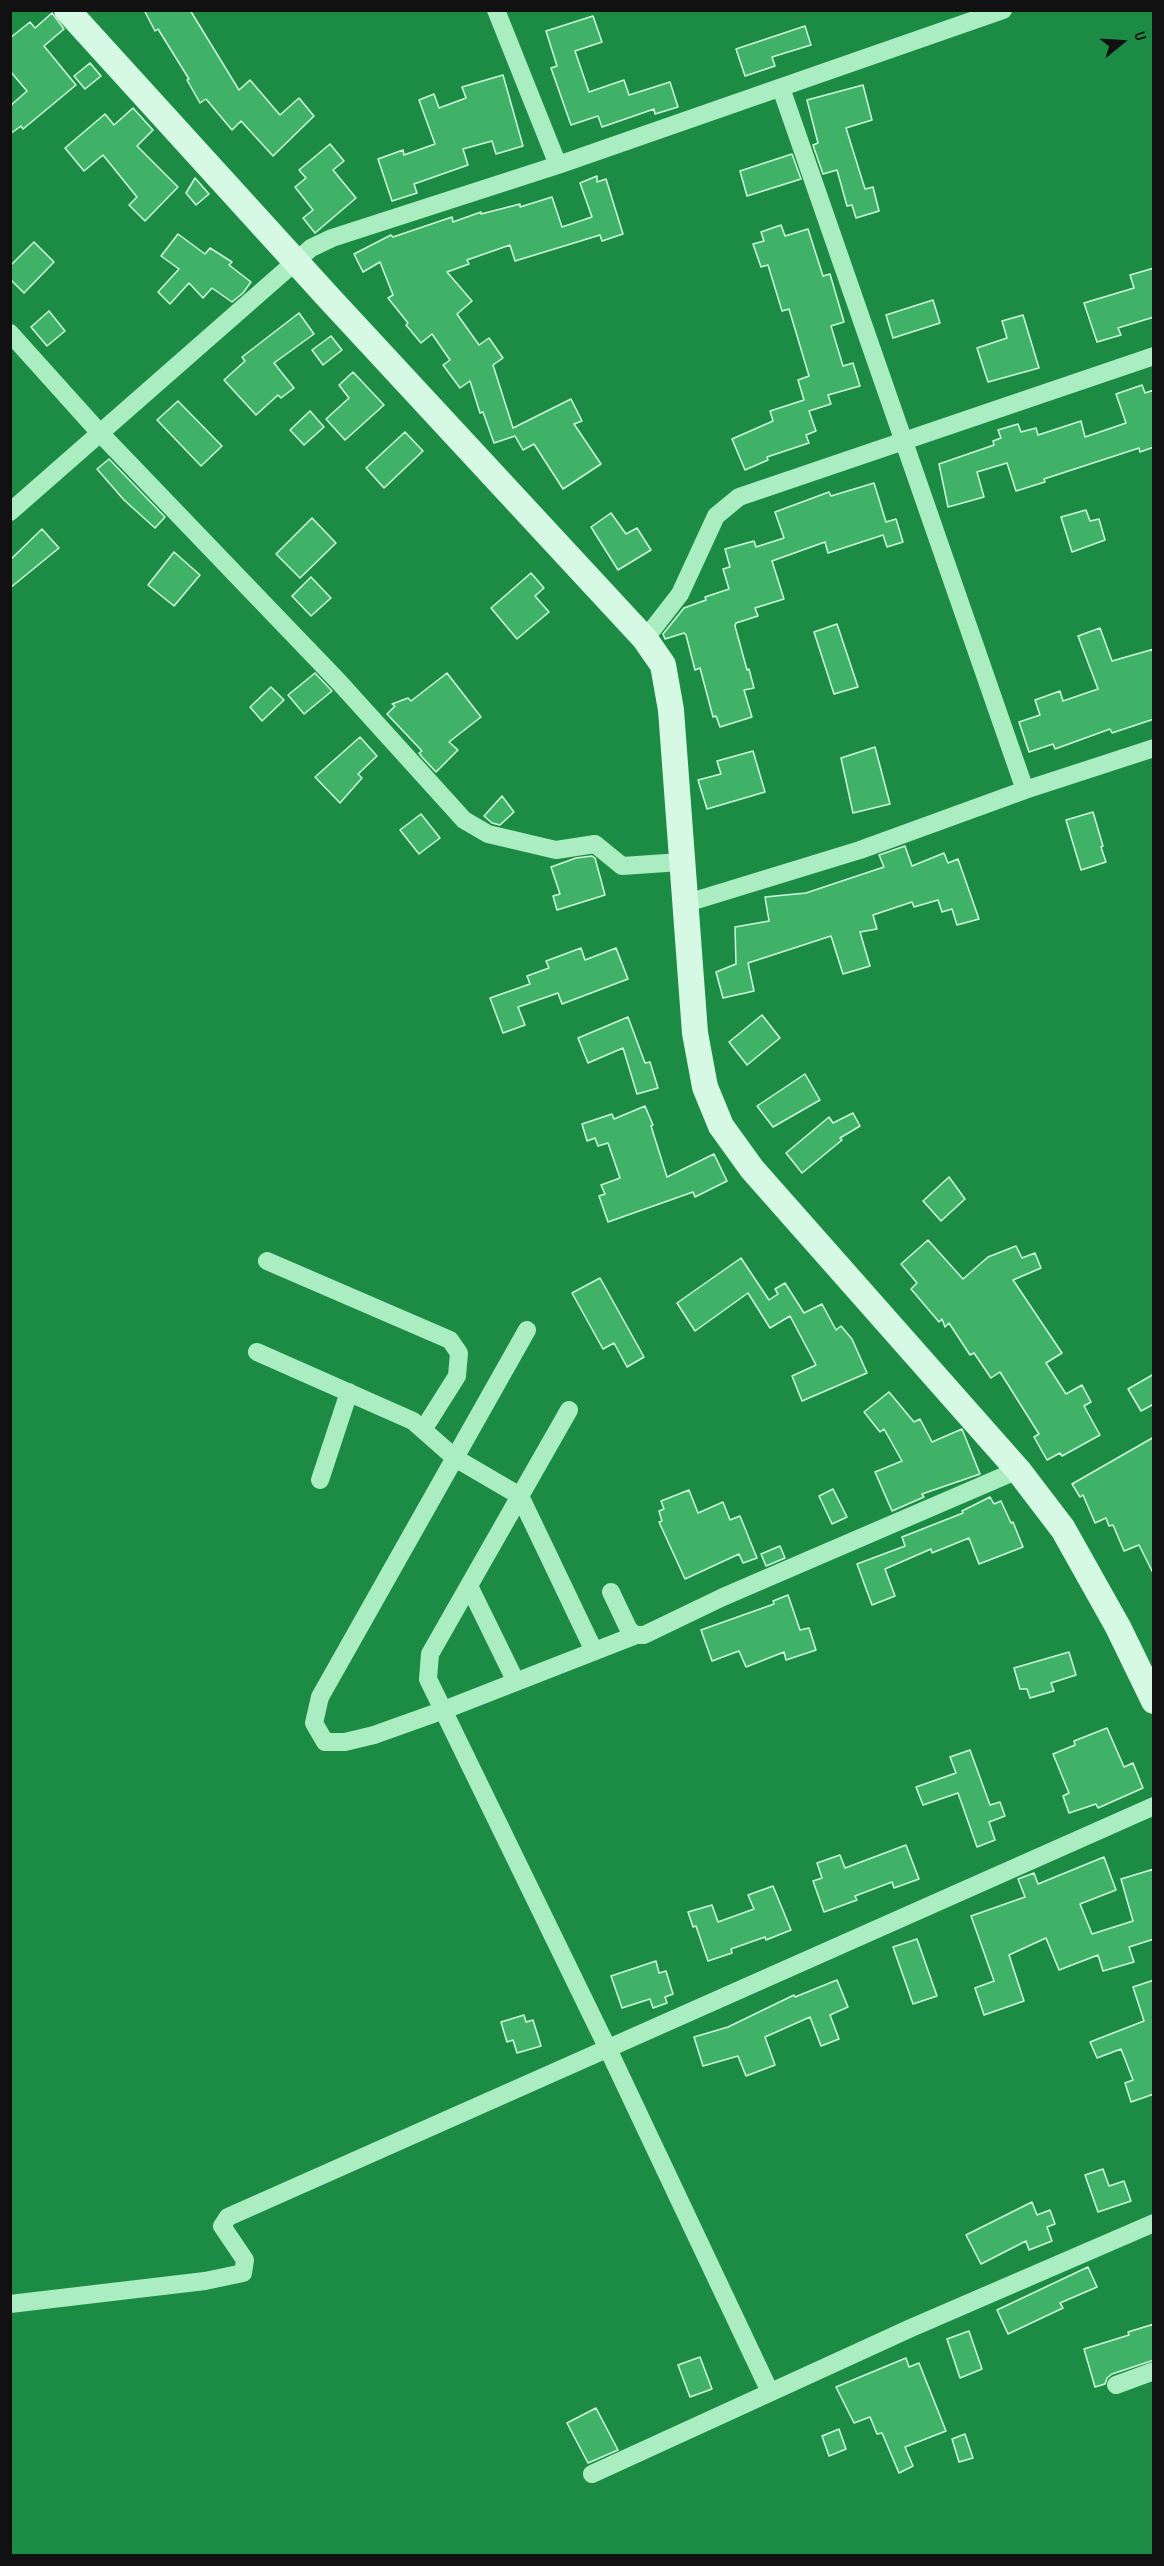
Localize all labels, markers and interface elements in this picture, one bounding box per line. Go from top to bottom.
north arrow [1092,12,1152,72]
text: U [1129,29,1150,43]

